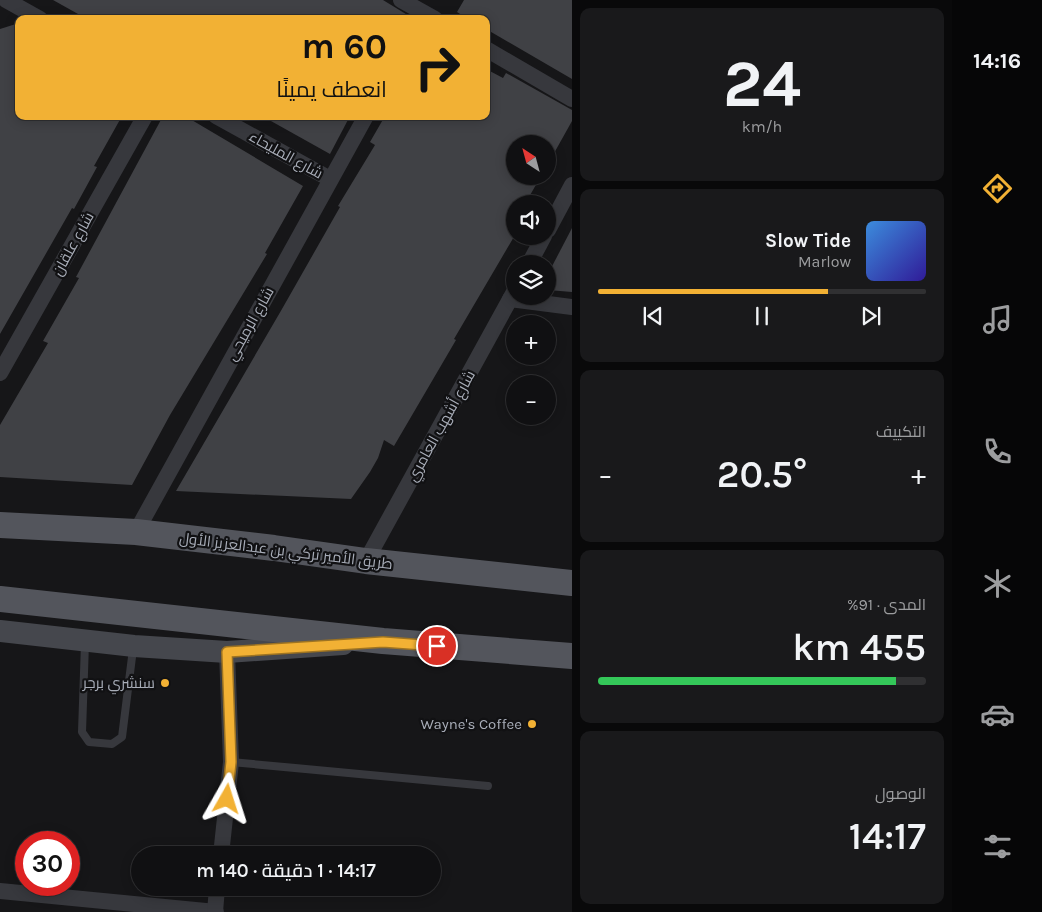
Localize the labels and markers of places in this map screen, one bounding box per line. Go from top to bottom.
pin [416,625,458,667]
place label: سنشري برجر [82,674,155,695]
marker: سنشري برجر [159,677,171,689]
place label: Wayne's Coffee [421,715,522,733]
marker: Wayne's Coffee [526,718,538,730]

